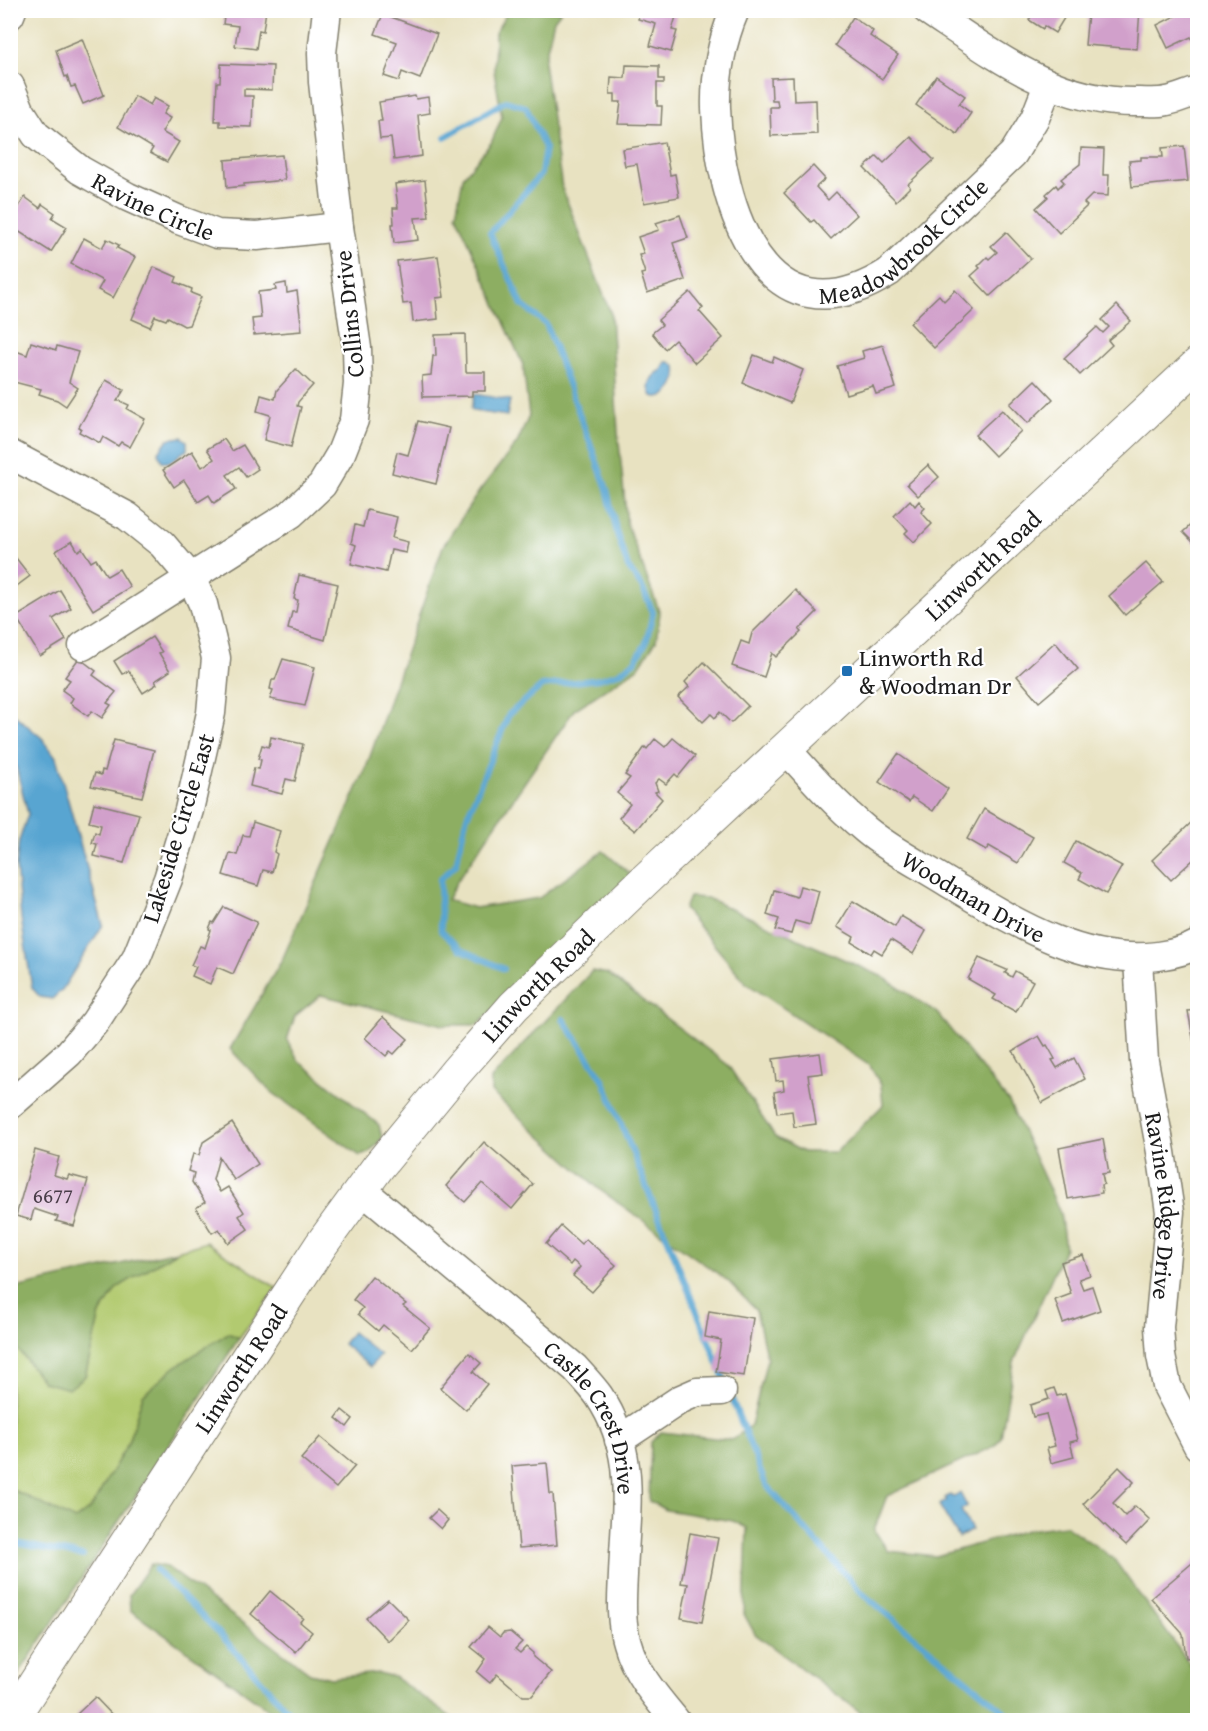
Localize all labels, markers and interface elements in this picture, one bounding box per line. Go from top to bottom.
street label: Ravine Circle [86,163,219,249]
street label: Meadowbrook Circle [818,169,996,313]
street label: Collins Drive [325,249,373,379]
street label: Linworth Road [916,502,1049,628]
place label: Linworth Rd & Woodman Dr [859,640,1012,703]
marker: Linworth Rd & Woodman Dr [840,664,854,678]
street label: Lakeside Circle East [133,729,224,927]
street label: Woodman Drive [895,841,1051,951]
street label: Linworth Road [473,920,602,1050]
street label: Ravine Ridge Drive [1136,1109,1188,1302]
house number: 6677 [33,1180,73,1211]
street label: Linworth Road [185,1296,296,1440]
street label: Castle Crest Drive [536,1332,644,1495]

